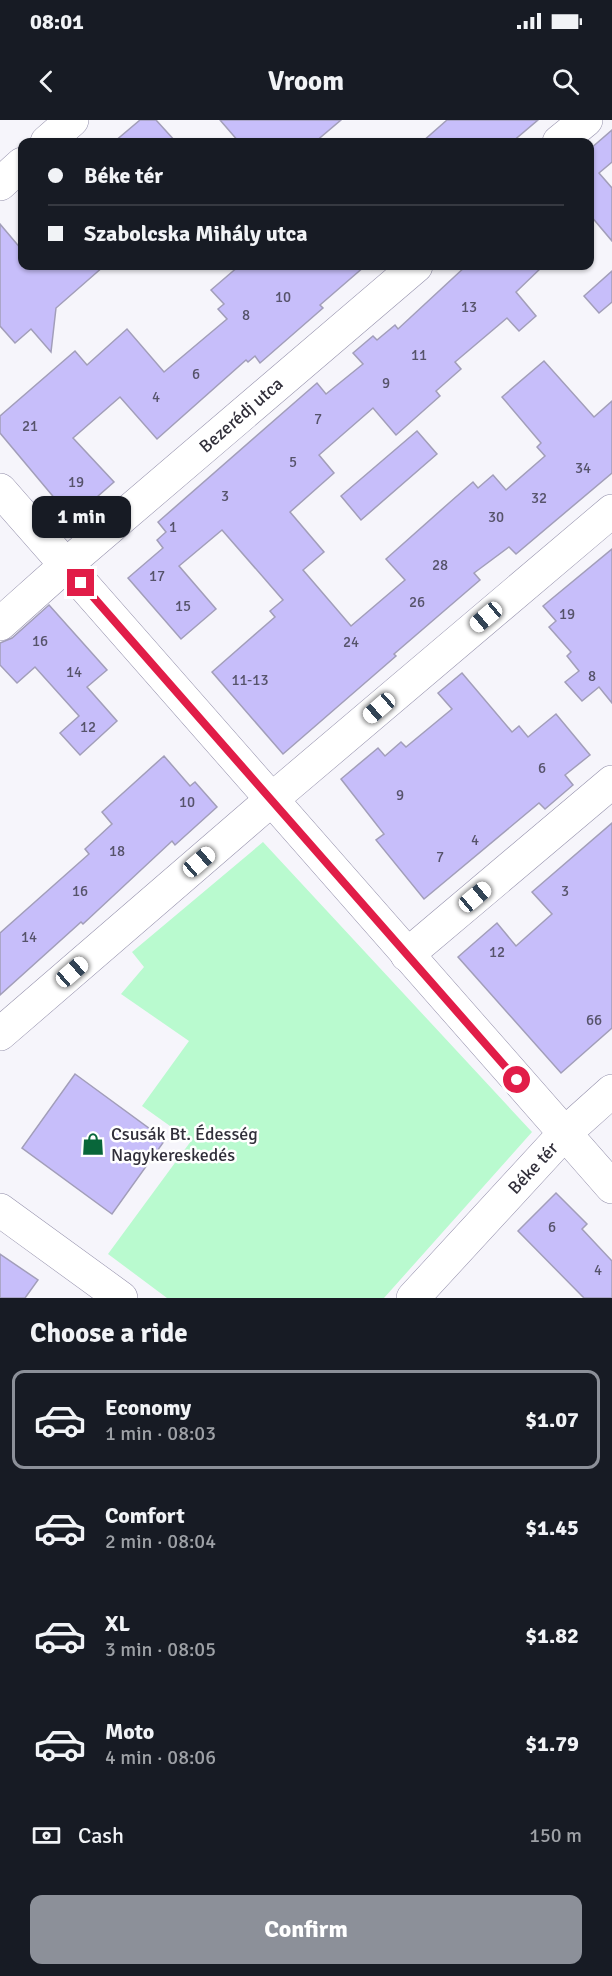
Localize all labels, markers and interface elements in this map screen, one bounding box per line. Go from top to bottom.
text: 08:01 [30,8,84,35]
icon: back [30,65,63,98]
text: Vroom [268,65,344,98]
icon: search [549,65,582,98]
text: Béke tér [84,162,163,189]
text: Szabolcska Mihály utca [84,220,308,247]
house number: 10 [275,288,291,306]
house number: 13 [461,298,477,316]
house number: 8 [242,306,250,324]
house number: 11 [411,346,427,364]
house number: 6 [192,365,200,383]
street label: Bezerédj utca [195,373,287,457]
house number: 9 [382,374,390,392]
house number: 4 [152,388,160,406]
house number: 7 [314,410,322,428]
house number: 21 [22,417,38,435]
house number: 5 [289,453,297,471]
house number: 34 [575,459,591,477]
house number: 19 [68,473,84,491]
house number: 3 [221,487,229,505]
house number: 32 [531,489,547,507]
callout: 1 min [32,496,130,538]
text: 1 min [57,504,106,529]
house number: 30 [488,508,504,526]
house number: 1 [169,518,177,536]
house number: 28 [432,556,448,574]
house number: 17 [149,567,165,585]
route end [67,569,94,596]
house number: 26 [409,593,425,611]
house number: 15 [175,597,191,615]
car [466,599,506,635]
house number: 19 [559,605,575,623]
house number: 16 [32,632,48,650]
house number: 24 [343,633,359,651]
house number: 14 [66,663,82,681]
house number: 8 [588,667,596,685]
house number: 11-13 [231,671,269,689]
car [360,689,398,727]
house number: 12 [80,718,96,736]
house number: 6 [538,759,546,777]
house number: 9 [396,786,404,804]
house number: 10 [179,793,195,811]
house number: 4 [471,831,479,849]
house number: 18 [109,842,125,860]
car [180,843,218,881]
house number: 7 [436,848,444,866]
car [455,879,495,915]
house number: 16 [72,882,88,900]
house number: 3 [561,882,569,900]
house number: 14 [21,928,37,946]
house number: 12 [489,943,505,961]
car [53,953,91,991]
house number: 66 [586,1011,602,1029]
route start [503,1066,530,1093]
place label: Csusák Bt. Édesség Nagykereskedés [111,1123,258,1166]
shop icon: Csusák Bt. Édesség Nagykereskedés [80,1131,106,1157]
street label: Béke tér [503,1137,563,1199]
house number: 6 [548,1218,556,1236]
house number: 4 [594,1261,602,1279]
text: Choose a ride [30,1317,188,1350]
icon: car [33,1393,87,1447]
text: Economy [105,1394,191,1421]
text: $1.07 [525,1406,579,1433]
text: 1 min · 08:03 [105,1421,216,1446]
icon: car [33,1501,87,1555]
text: Comfort [105,1502,185,1529]
text: $1.45 [525,1514,579,1541]
text: 2 min · 08:04 [105,1529,216,1554]
icon: car [33,1609,87,1663]
text: XL [105,1610,130,1637]
text: $1.82 [525,1622,579,1649]
text: 3 min · 08:05 [105,1637,216,1662]
icon: car [33,1717,87,1771]
text: Moto [105,1718,154,1745]
text: $1.79 [525,1730,579,1757]
text: 4 min · 08:06 [105,1745,216,1770]
icon: cash [30,1819,63,1852]
text: Cash [78,1822,124,1849]
text: 150 m [529,1823,582,1848]
button: Confirm [30,1895,582,1964]

